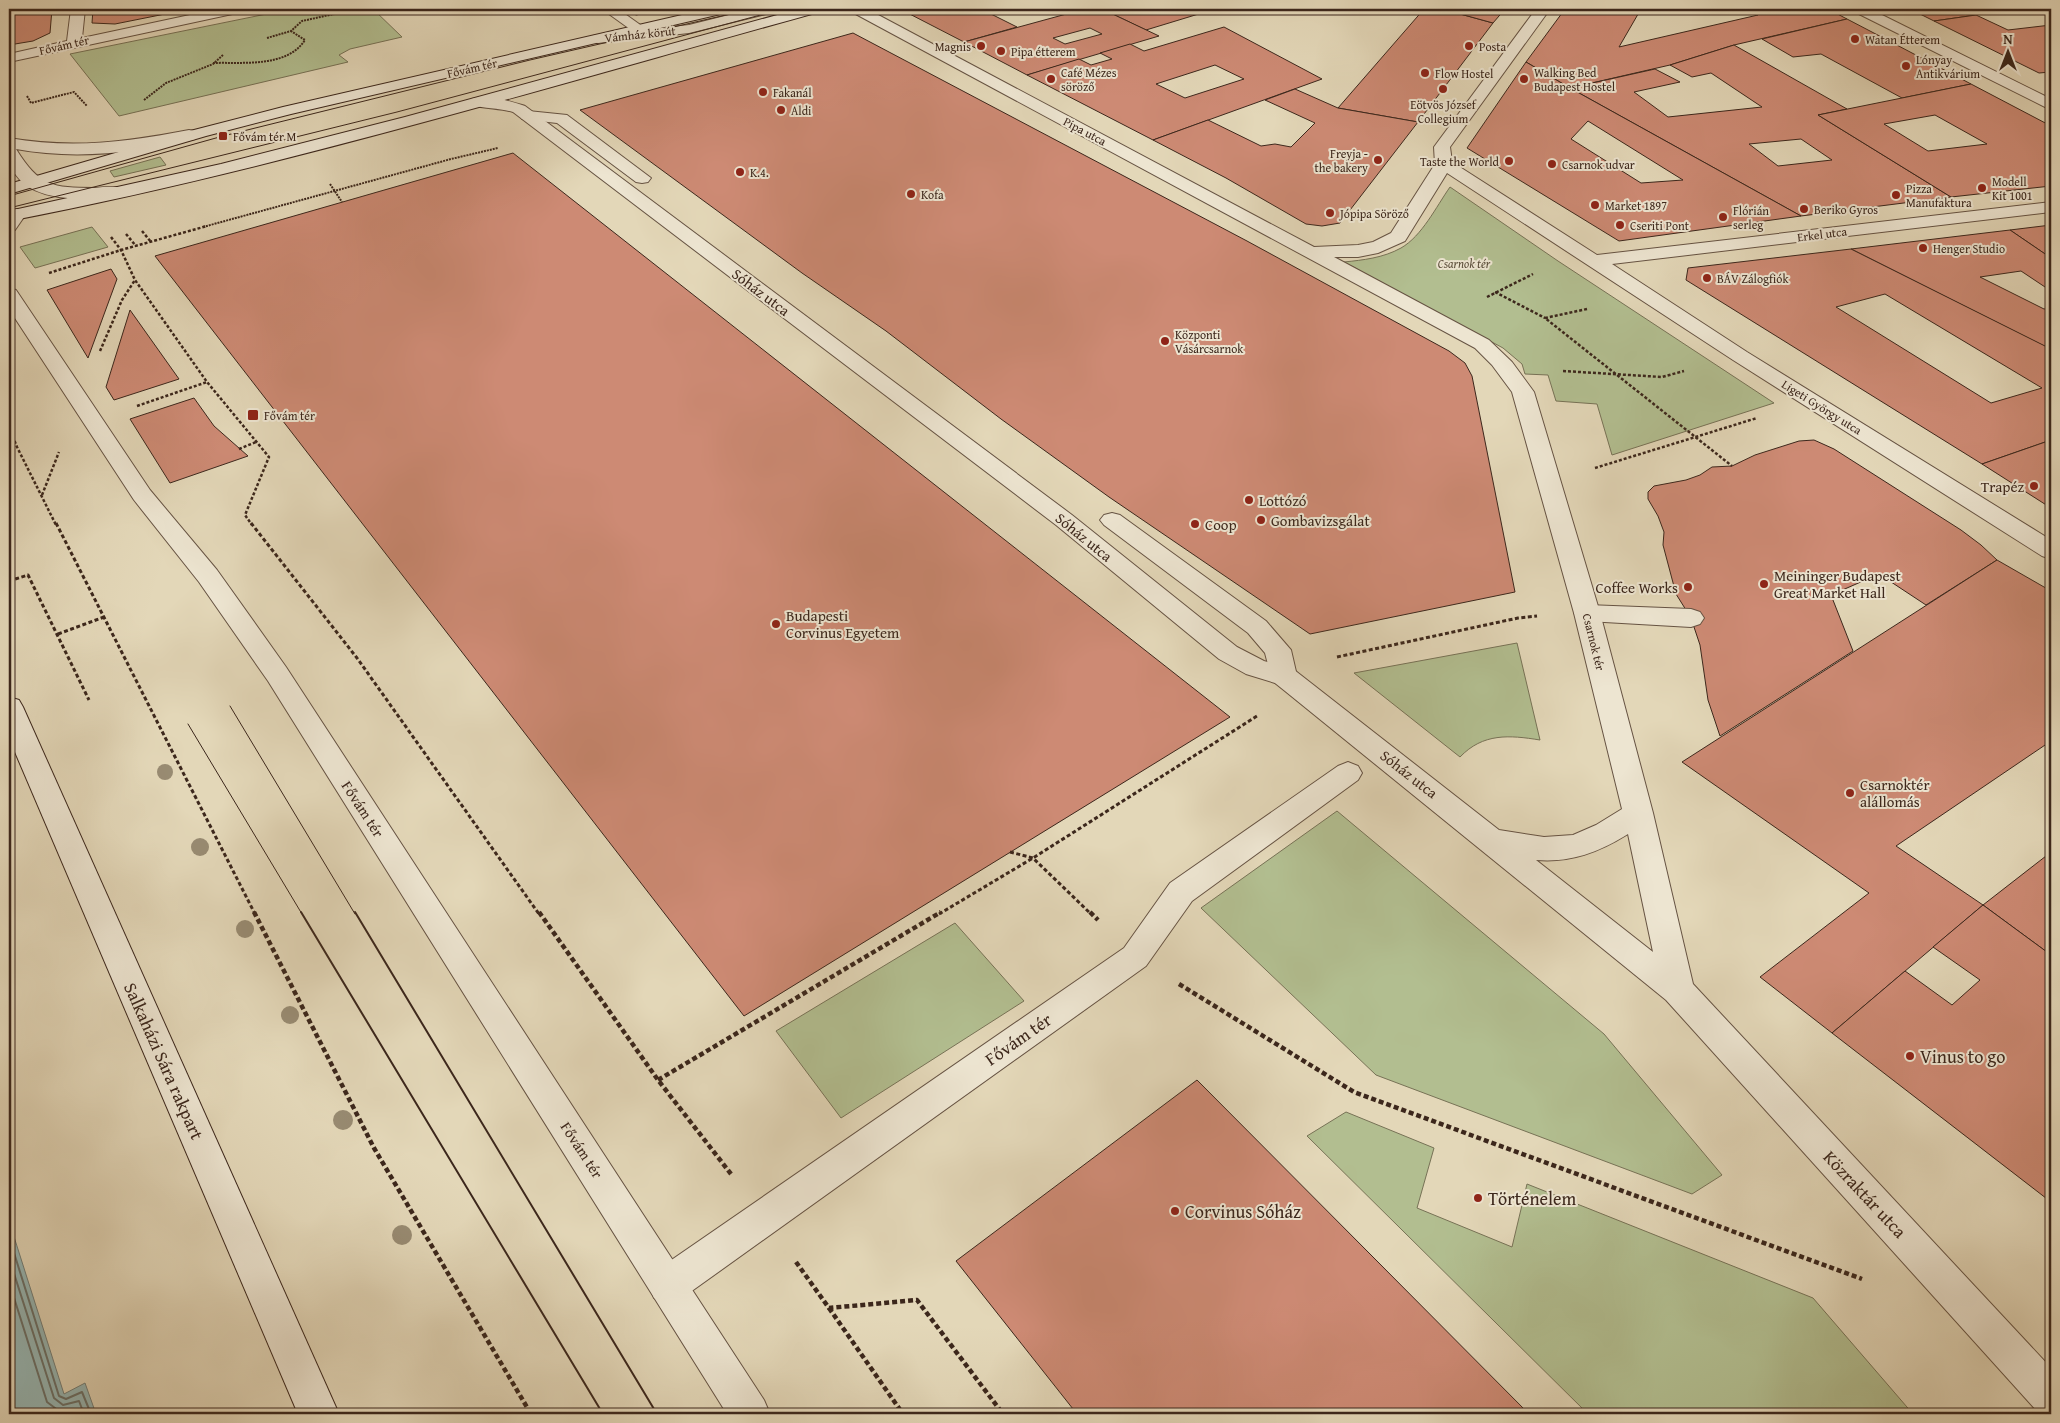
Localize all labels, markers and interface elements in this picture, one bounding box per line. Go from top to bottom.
street label: Vámház körút [604,22,677,46]
north arrow [1982,28,2032,78]
text: N [2003,29,2013,49]
street label: Fővám tér [37,31,91,59]
place label: Watan Étterem [1865,31,1940,48]
marker: Watan Étterem [1849,33,1861,45]
place label: Magnis [935,38,971,55]
place label: Posta [1479,38,1507,55]
marker: Magnis [975,40,987,52]
marker: Posta [1463,40,1475,52]
place label: Pipa étterem [1011,43,1076,60]
marker: Pipa étterem [995,45,1007,57]
place label: Lónyay Antikvárium [1916,51,1980,82]
street label: Fővám tér [445,54,499,82]
marker: Lónyay Antikvárium [1900,60,1912,72]
place label: Café Mézes söröző [1061,64,1117,95]
place label: Walking Bed Budapest Hostel [1534,64,1616,95]
place label: Flow Hostel [1435,65,1494,82]
marker: Flow Hostel [1419,67,1431,79]
marker: Café Mézes söröző [1045,73,1057,85]
marker: Walking Bed Budapest Hostel [1518,73,1530,85]
marker: Eötvös József Collegium [1437,83,1449,95]
place label: Fakanál [773,84,812,101]
marker: Fakanál [757,86,769,98]
place label: Eötvös József Collegium [1410,96,1477,127]
place label: Aldi [791,102,812,119]
marker: Aldi [775,104,787,116]
street label: Pipa utca [1061,113,1110,150]
place label: Fővám tér M [233,128,297,145]
marker: Fővám tér M [217,130,229,142]
place label: Freyja - the bakery [1314,145,1368,176]
place label: Taste the World [1420,153,1500,170]
marker: Freyja - the bakery [1372,154,1384,166]
marker: Taste the World [1503,155,1515,167]
place label: Csarnok udvar [1562,156,1635,173]
marker: Csarnok udvar [1546,158,1558,170]
place label: K.4. [750,164,769,181]
marker: K.4. [734,166,746,178]
place label: Modell Kit 1001 [1992,173,2033,204]
place label: Pizza Manufaktura [1906,180,1972,211]
marker: Modell Kit 1001 [1976,182,1988,194]
place label: Kofa [921,186,944,203]
marker: Kofa [905,188,917,200]
marker: Pizza Manufaktura [1890,189,1902,201]
place label: Market 1897 [1605,197,1667,214]
marker: Market 1897 [1589,199,1601,211]
place label: Beriko Gyros [1814,201,1878,218]
place label: Flórián serleg [1733,202,1769,233]
marker: Beriko Gyros [1798,203,1810,215]
place label: Jópipa Söröző [1338,205,1409,222]
marker: Jópipa Söröző [1324,207,1336,219]
marker: Flórián serleg [1717,211,1729,223]
place label: Cseriti Pont [1630,217,1690,234]
marker: Cseriti Pont [1614,219,1626,231]
street label: Erkel utca [1796,222,1848,245]
place label: Henger Studio [1933,240,2005,257]
marker: Henger Studio [1917,242,1929,254]
park label: Csarnok tér [1438,255,1491,272]
street label: Sóház utca [728,263,794,321]
place label: BÁV Zálogfiók [1717,270,1789,287]
marker: BÁV Zálogfiók [1701,272,1713,284]
place label: Központi Vásárcsarnok [1175,326,1244,357]
marker: Központi Vásárcsarnok [1159,335,1171,347]
street label: Ligeti György utca [1779,376,1866,439]
place label: Fővám tér [264,407,315,424]
marker: Fővám tér [246,408,260,422]
place label: Trapéz [1981,476,2024,497]
marker: Trapéz [2028,480,2040,492]
place label: Lottózó [1259,490,1307,511]
marker: Lottózó [1243,494,1255,506]
street label: Sóház utca [1051,508,1117,566]
place label: Gombavizsgálat [1271,510,1370,531]
place label: Coop [1205,514,1237,535]
marker: Gombavizsgálat [1255,514,1267,526]
marker: Coop [1189,518,1201,530]
place label: Meininger Budapest Great Market Hall [1774,565,1901,603]
place label: Coffee Works [1596,577,1678,598]
marker: Meininger Budapest Great Market Hall [1758,578,1770,590]
marker: Coffee Works [1682,581,1694,593]
place label: Budapesti Corvinus Egyetem [786,605,900,643]
street label: Csarnok tér [1579,612,1609,672]
marker: Budapesti Corvinus Egyetem [770,618,782,630]
street label: Sóház utca [1376,745,1442,803]
place label: Csarnoktér alállomás [1860,774,1930,812]
street label: Fővám tér [337,777,389,841]
marker: Csarnoktér alállomás [1844,787,1856,799]
street label: Salkaházi Sára rakpart [117,978,211,1144]
street label: Fővám tér [979,1006,1057,1072]
place label: Vinus to go [1920,1043,2005,1070]
marker: Vinus to go [1904,1050,1916,1062]
street label: Fővám tér [556,1118,608,1182]
street label: Közraktár utca [1817,1144,1913,1244]
place label: Történelem [1488,1185,1577,1212]
marker: Történelem [1472,1192,1484,1204]
place label: Corvinus Sóház [1185,1198,1301,1225]
marker: Corvinus Sóház [1169,1205,1181,1217]

